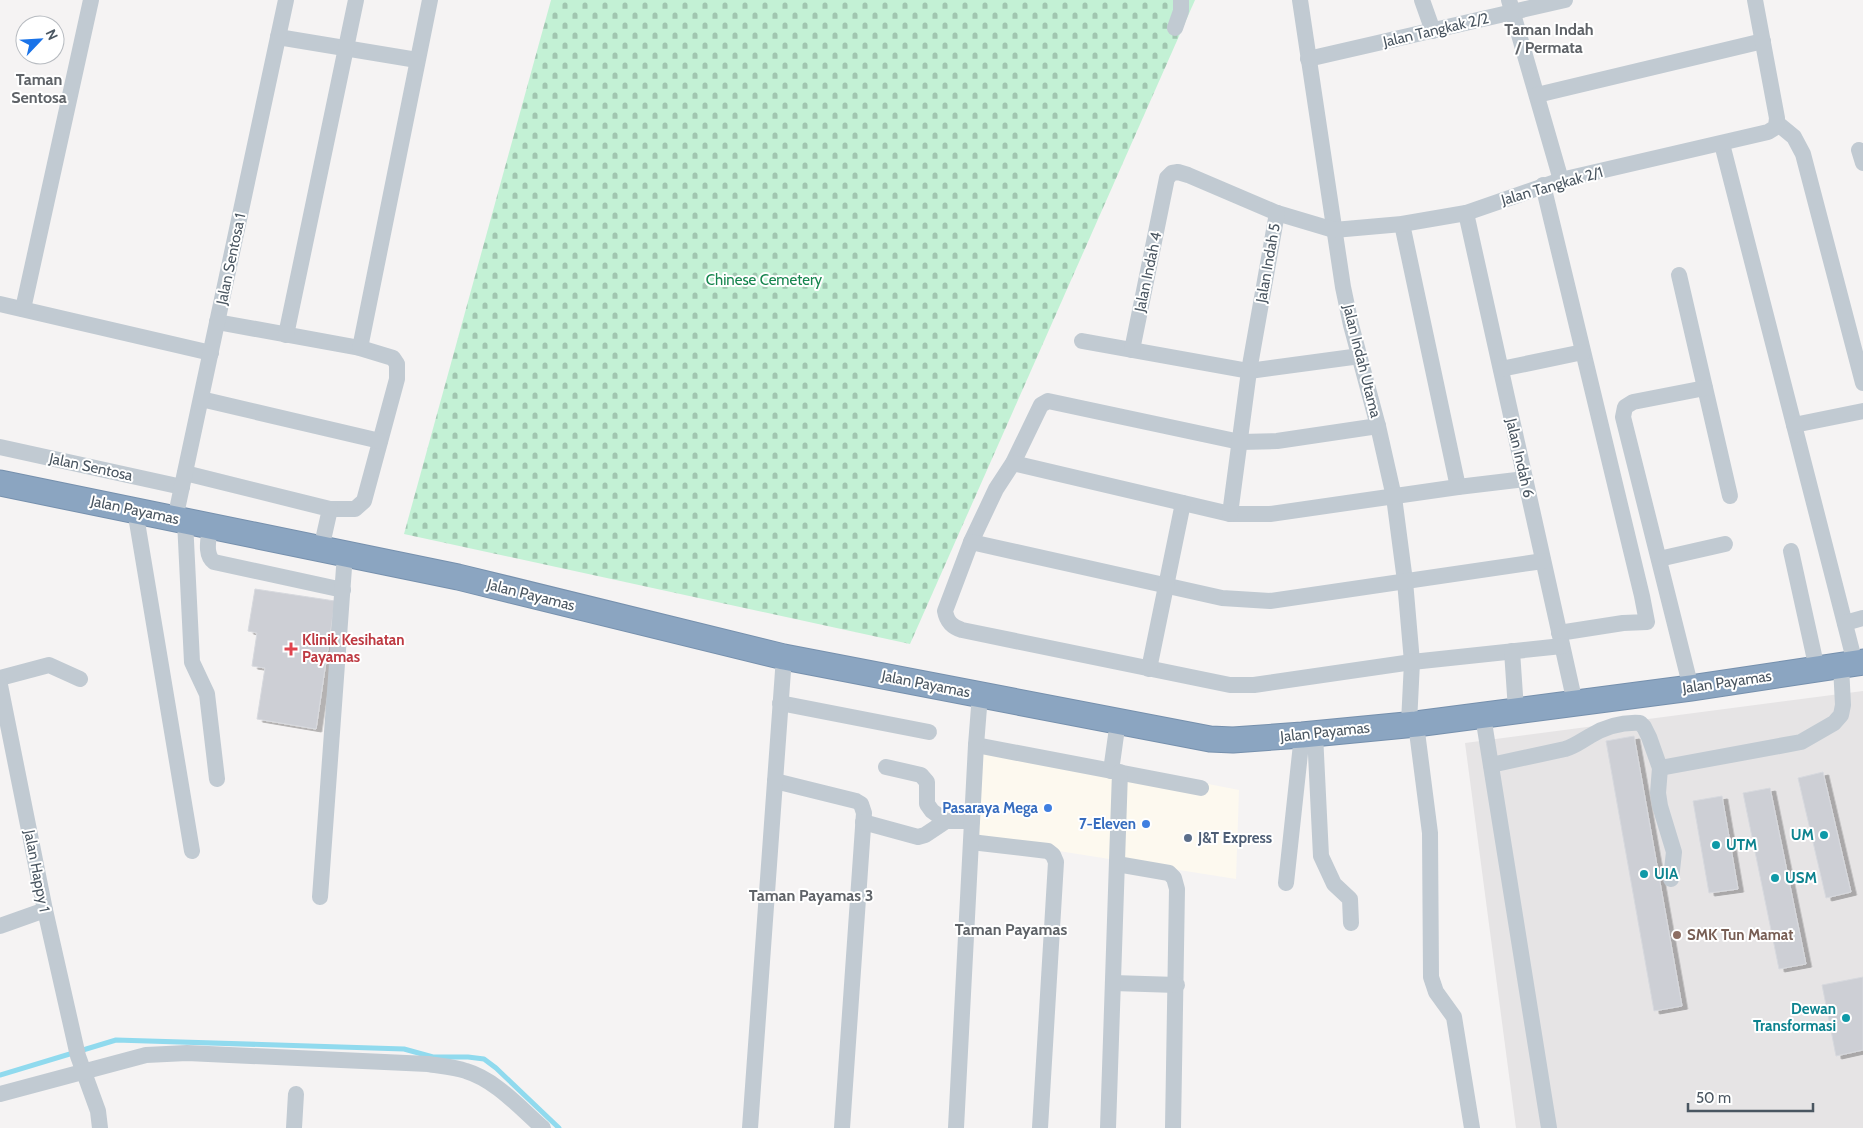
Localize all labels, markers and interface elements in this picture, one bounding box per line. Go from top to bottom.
street label: Jalan Tangkak 2/2 [1380,9,1491,51]
north arrow [15,15,65,65]
district label: Taman Indah / Permata [1504,20,1594,57]
text: N [42,26,62,43]
district label: Taman Sentosa [11,70,67,107]
street label: Jalan Tangkak 2/1 [1498,163,1605,209]
street label: Jalan Sentosa 1 [212,212,249,307]
street label: Jalan Indah 5 [1252,222,1284,305]
street label: Jalan Indah 4 [1131,230,1165,315]
park label: Chinese Cemetery [706,271,823,289]
street label: Jalan Indah Utama [1339,302,1385,420]
street label: Jalan Indah 6 [1502,416,1538,499]
street label: Jalan Sentosa [47,449,135,485]
street label: Jalan Payamas [88,492,181,528]
street label: Jalan Payamas [484,575,577,615]
place label: Klinik Kesihatan Payamas [302,631,405,666]
marker: Klinik Kesihatan Payamas [284,642,298,656]
street label: Jalan Payamas [879,666,972,701]
street label: Jalan Payamas [1680,667,1773,697]
street label: Jalan Payamas [1278,718,1371,746]
place label: Pasaraya Mega [942,799,1039,817]
marker: Pasaraya Mega [1042,802,1054,814]
place label: 7-Eleven [1079,815,1136,833]
marker: 7-Eleven [1140,818,1152,830]
place label: UM [1791,826,1814,844]
street label: Jalan Happy 1 [20,827,54,914]
place label: J&T Express [1197,829,1272,847]
marker: UM [1818,829,1830,841]
marker: J&T Express [1182,832,1194,844]
place label: UTM [1726,836,1757,854]
marker: UTM [1710,839,1722,851]
place label: UIA [1654,865,1679,883]
marker: UIA [1638,868,1650,880]
place label: USM [1785,869,1817,887]
marker: USM [1769,872,1781,884]
district label: Taman Payamas 3 [749,886,873,905]
district label: Taman Payamas [955,920,1067,939]
place label: SMK Tun Mamat [1687,926,1793,944]
marker: SMK Tun Mamat [1671,929,1683,941]
place label: Dewan Transformasi [1753,1000,1836,1035]
marker: Dewan Transformasi [1840,1012,1852,1024]
scale bar [1688,1080,1813,1112]
text: 50 m [1696,1089,1731,1107]

